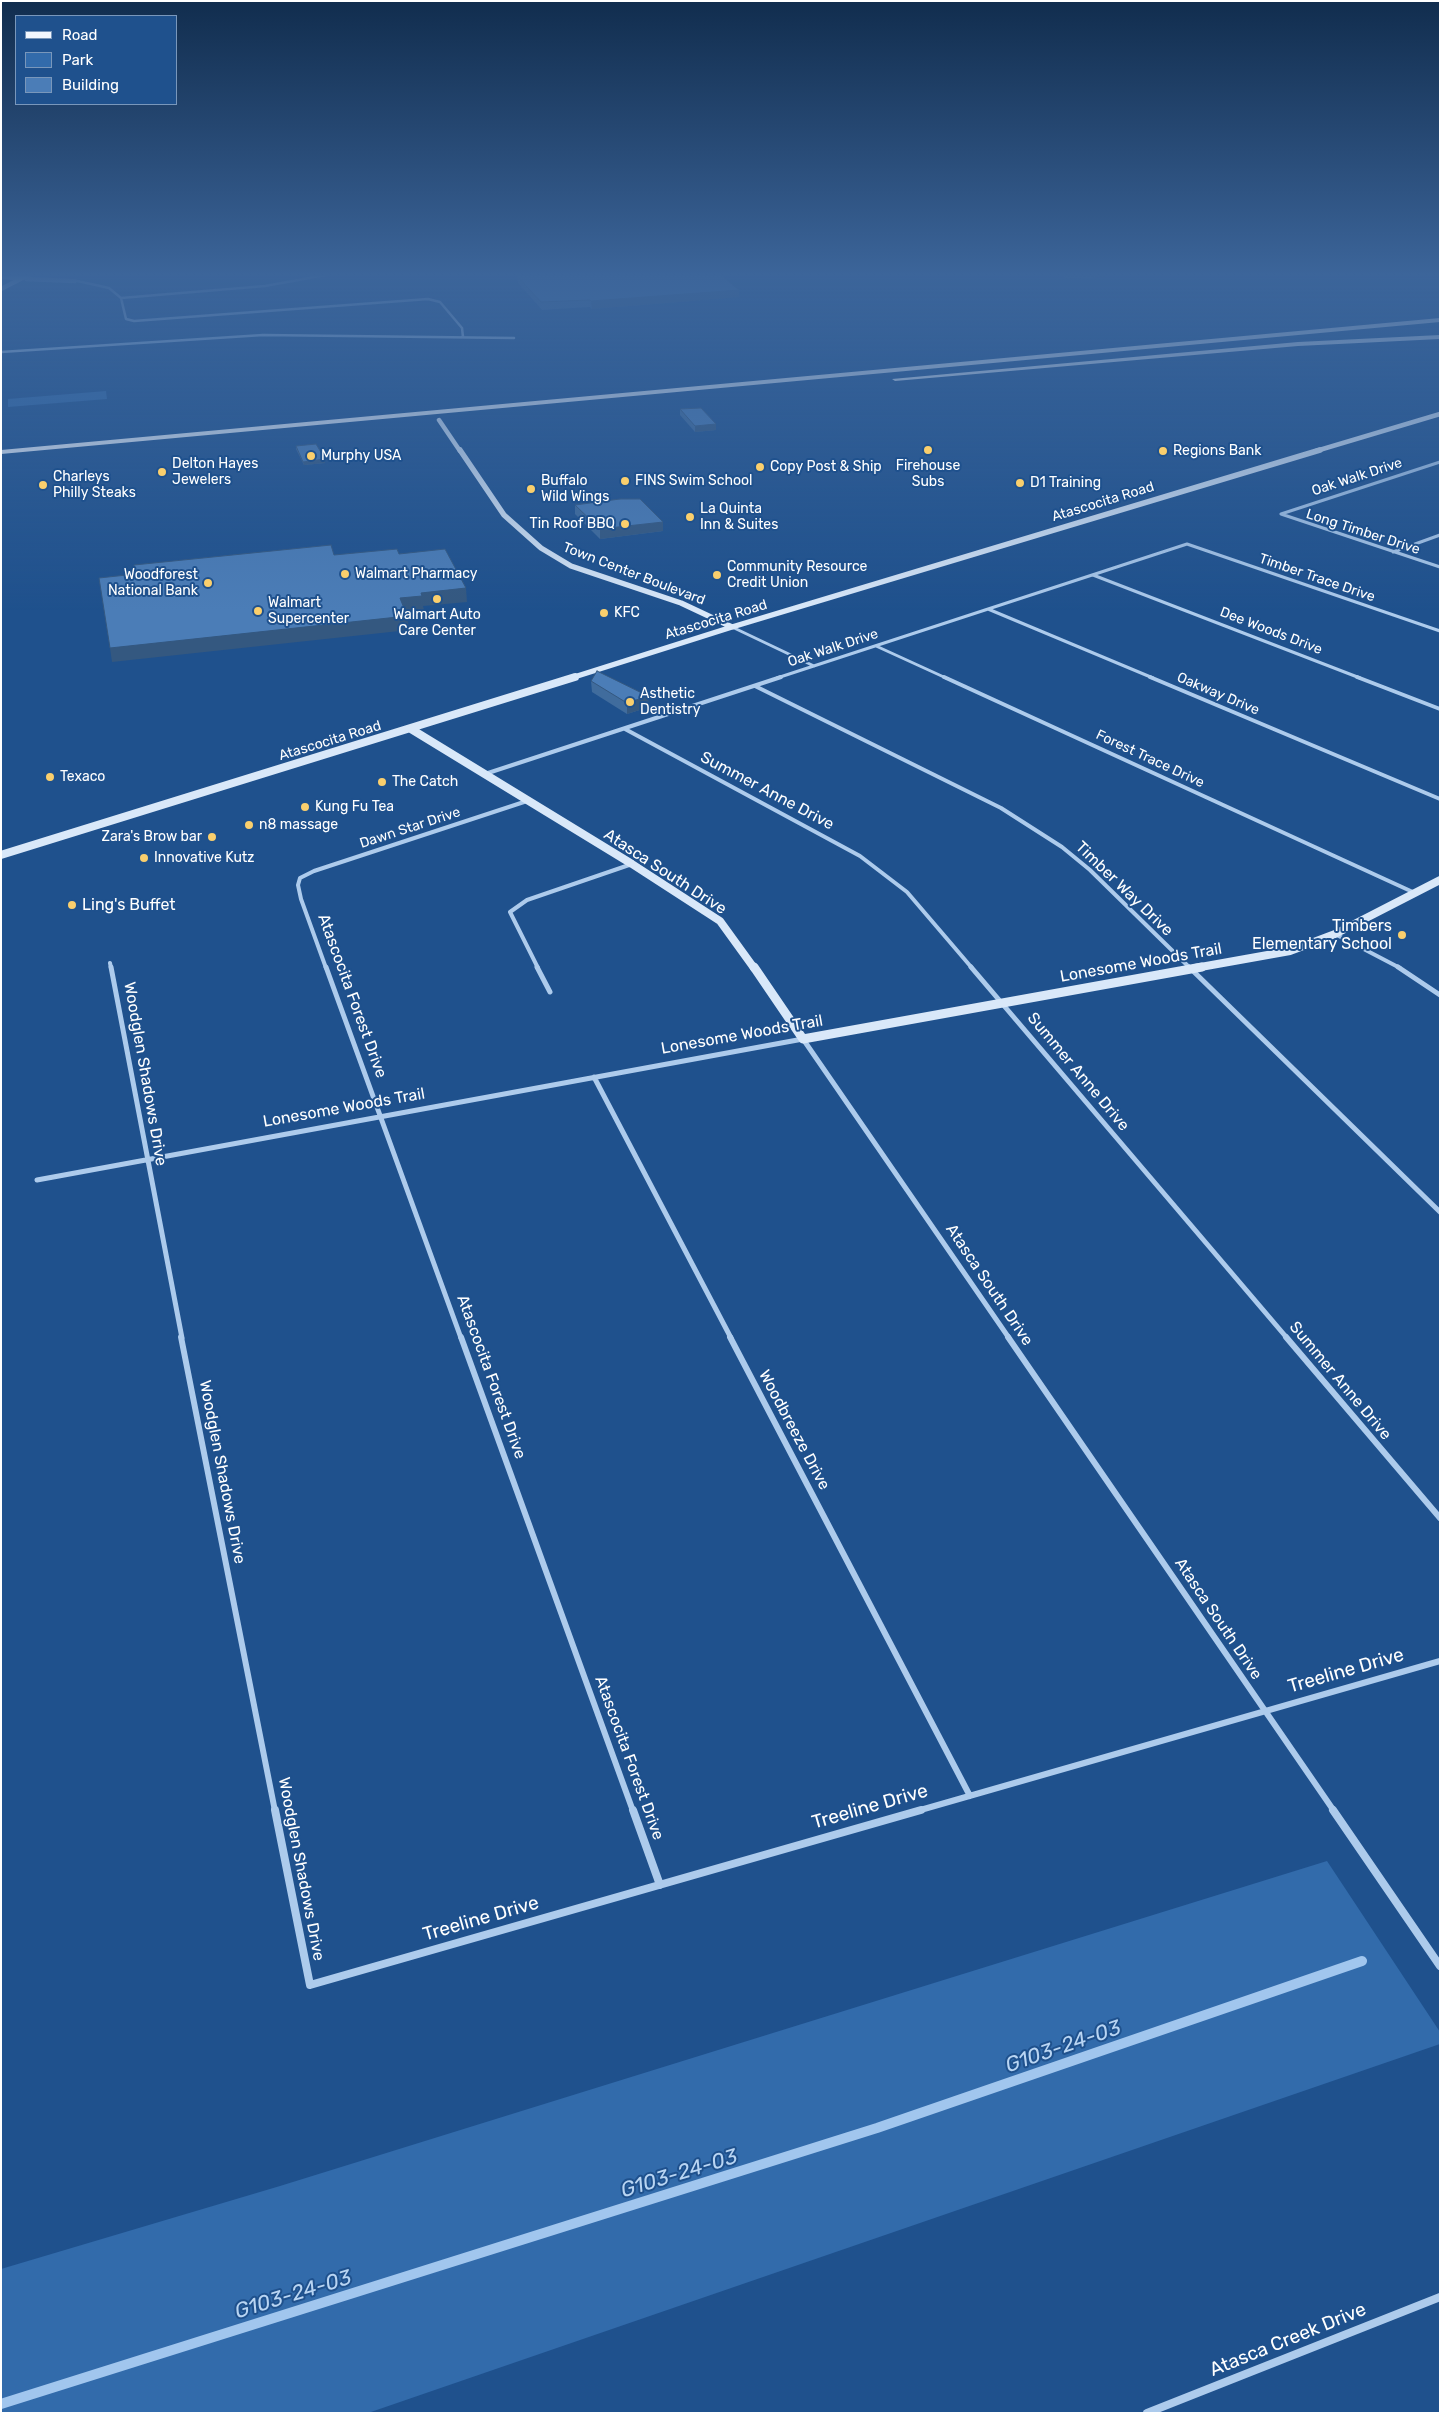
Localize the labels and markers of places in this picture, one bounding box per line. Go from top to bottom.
place label: Regions Bank [1173,443,1262,459]
marker: Firehouse Subs [922,444,934,456]
marker: Regions Bank [1157,445,1169,457]
place label: Murphy USA [321,448,401,464]
marker: Murphy USA [305,450,317,462]
place label: Delton Hayes Jewelers [172,456,258,488]
place label: Firehouse Subs [896,458,960,491]
place label: Copy Post & Ship [770,459,882,475]
marker: Copy Post & Ship [754,461,766,473]
marker: Delton Hayes Jewelers [156,466,168,478]
place label: Charleys Philly Steaks [53,469,136,502]
place label: Buffalo Wild Wings [541,473,609,506]
place label: FINS Swim School [635,473,753,489]
marker: FINS Swim School [619,475,631,487]
place label: D1 Training [1030,475,1101,491]
marker: D1 Training [1014,477,1026,489]
marker: Charleys Philly Steaks [37,479,49,491]
marker: Buffalo Wild Wings [525,483,537,495]
place label: La Quinta Inn & Suites [700,501,778,534]
marker: La Quinta Inn & Suites [684,511,696,523]
place label: Tin Roof BBQ [530,516,615,532]
marker: Tin Roof BBQ [619,518,631,530]
place label: Community Resource Credit Union [727,559,867,592]
place label: Walmart Pharmacy [355,566,477,582]
place label: Woodforest National Bank [108,567,198,600]
marker: Walmart Pharmacy [339,568,351,580]
marker: Community Resource Credit Union [711,569,723,581]
marker: Woodforest National Bank [202,577,214,589]
marker: Walmart Auto Care Center [431,593,443,605]
place label: Walmart Supercenter [268,595,349,628]
marker: Walmart Supercenter [252,605,264,617]
place label: KFC [614,605,640,621]
place label: Walmart Auto Care Center [393,607,481,640]
marker: KFC [598,607,610,619]
place label: Asthetic Dentistry [640,686,700,719]
marker: Asthetic Dentistry [624,696,636,708]
place label: Texaco [60,769,105,785]
marker: Texaco [44,771,56,783]
place label: The Catch [392,774,458,790]
marker: The Catch [376,776,388,788]
place label: Kung Fu Tea [315,799,394,815]
marker: Kung Fu Tea [299,801,311,813]
place label: n8 massage [259,817,338,833]
marker: n8 massage [243,819,255,831]
place label: Zara's Brow bar [102,829,202,845]
marker: Zara's Brow bar [206,831,218,843]
place label: Innovative Kutz [154,850,254,866]
marker: Innovative Kutz [138,852,150,864]
place label: Ling's Buffet [82,895,176,915]
marker: Ling's Buffet [66,899,78,911]
place label: Timbers Elementary School [1252,916,1392,954]
marker: Timbers Elementary School [1396,929,1408,941]

